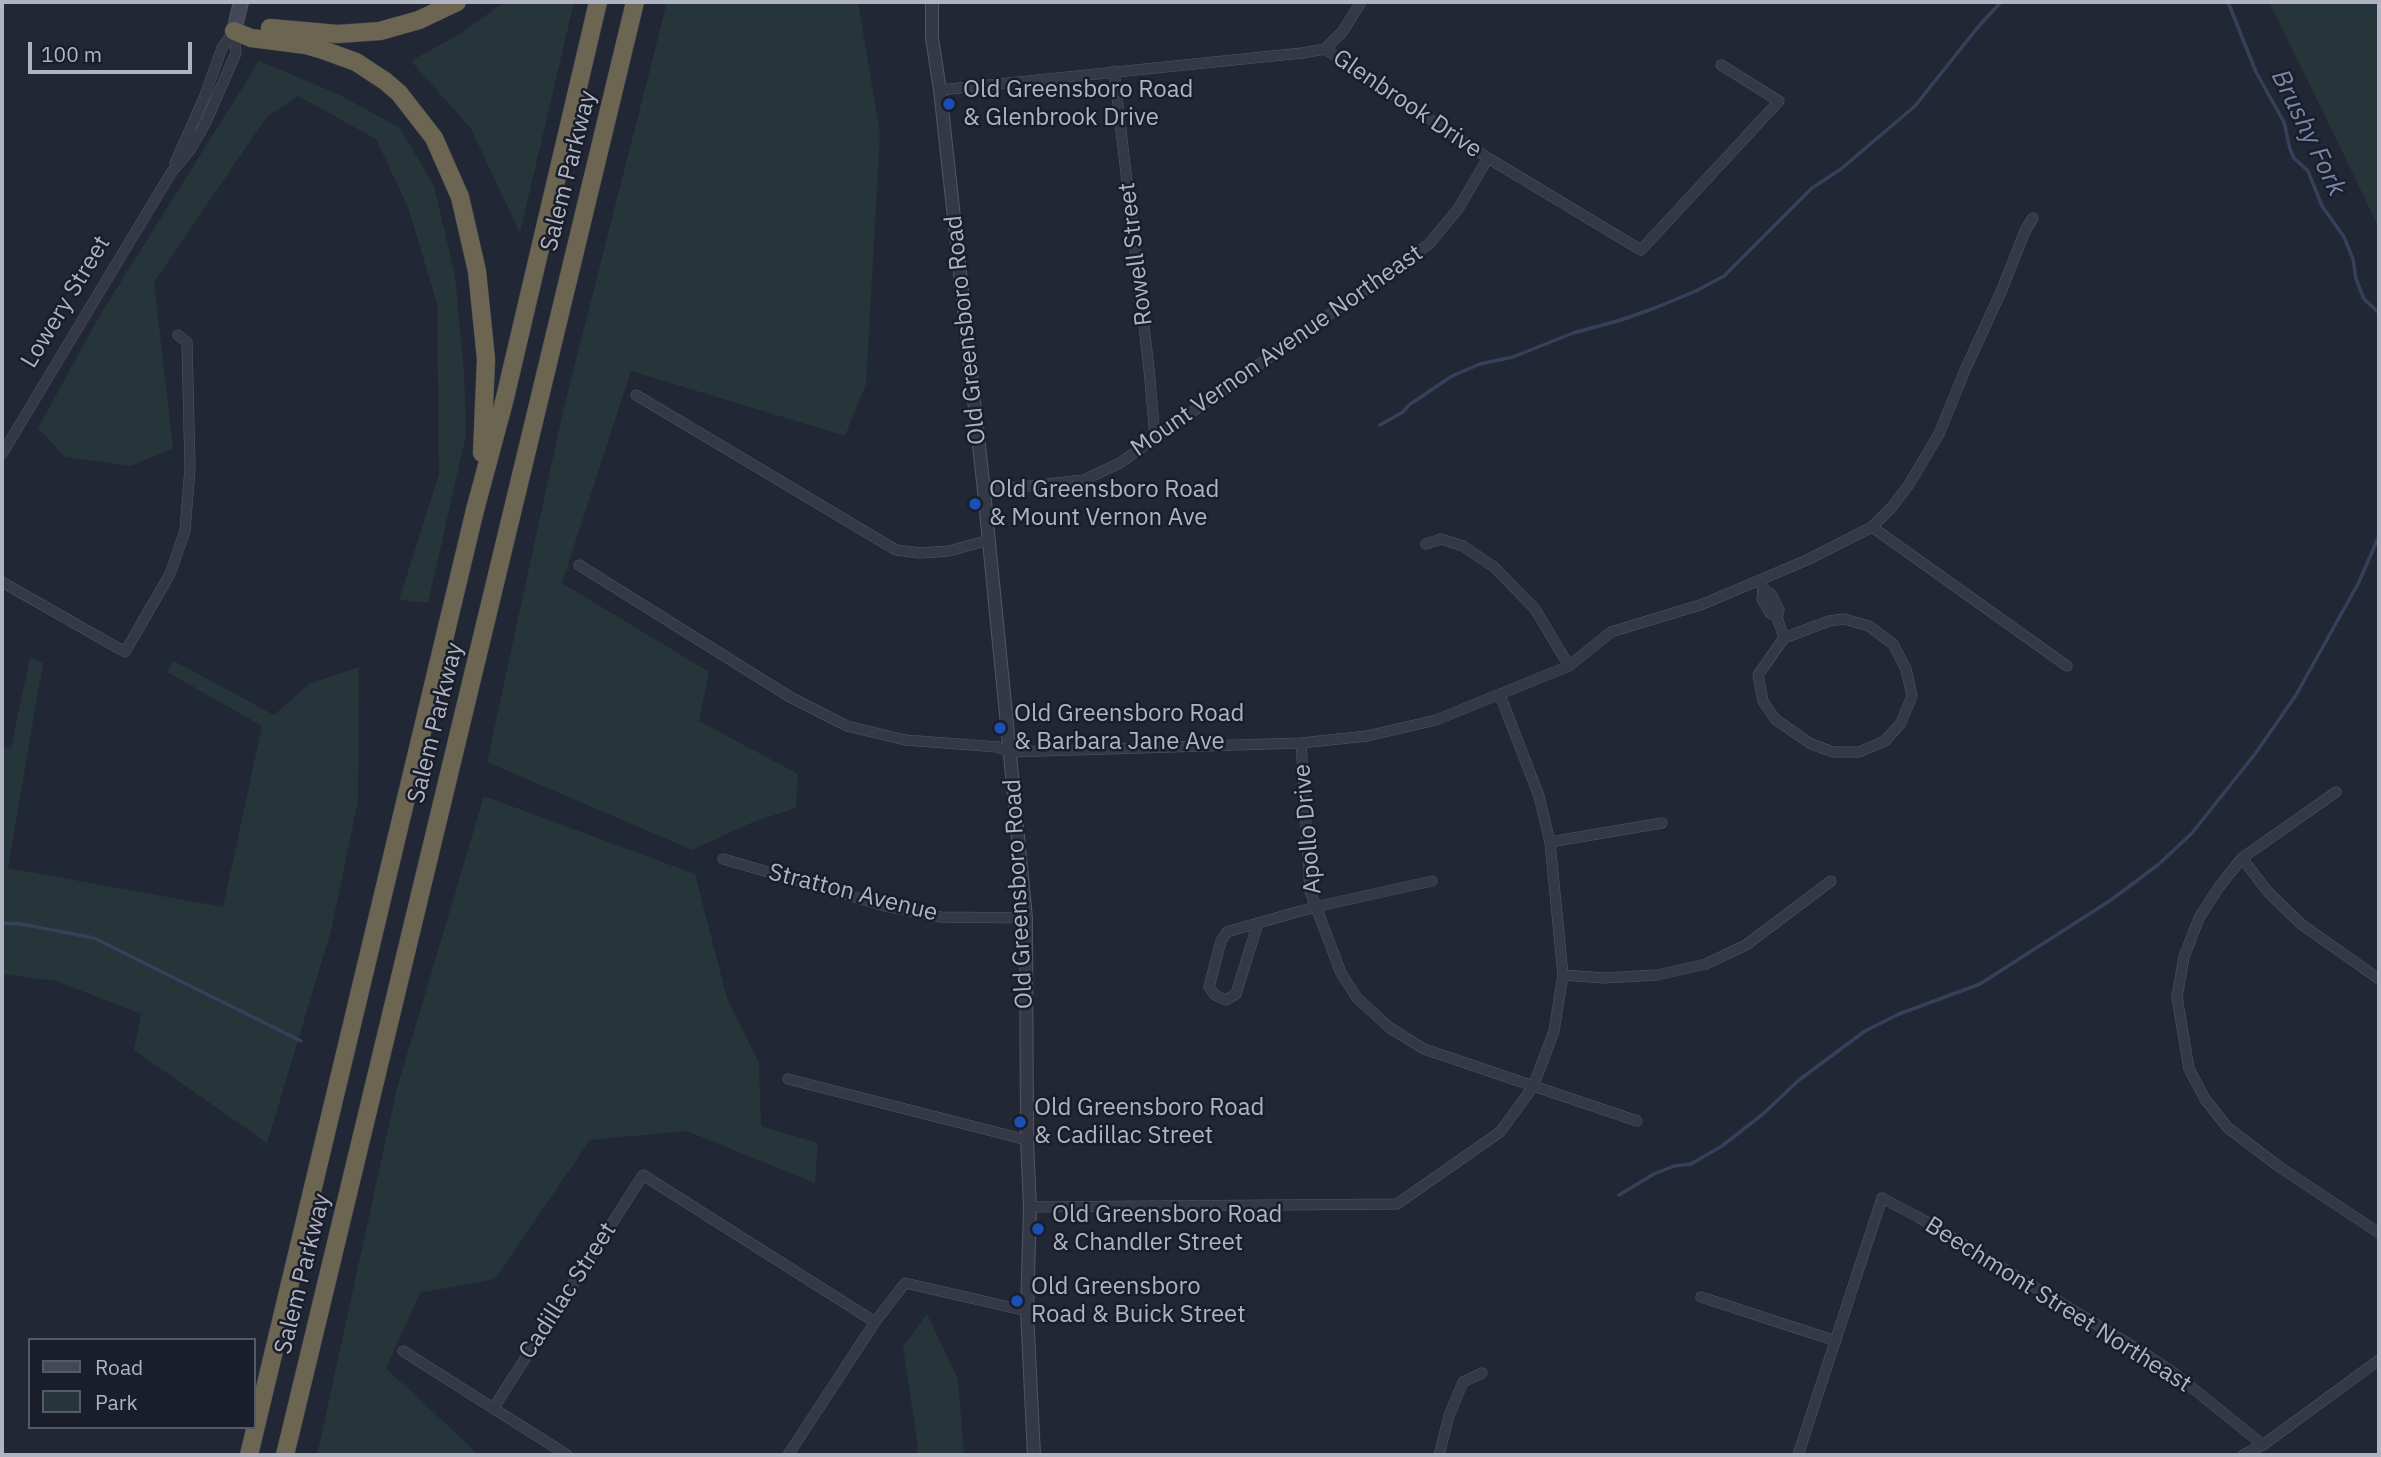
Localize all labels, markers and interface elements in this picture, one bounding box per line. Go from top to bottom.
scale bar [32,28,196,72]
text: 100 m [41,40,102,68]
street label: Glenbrook Drive [1327,44,1487,164]
water label: Brushy Fork [2264,65,2352,201]
place label: Old Greensboro Road & Glenbrook Drive [963,76,1193,132]
street label: Salem Parkway [535,88,603,254]
marker: Old Greensboro Road & Glenbrook Drive [941,96,957,112]
street label: Rowell Street [1113,181,1159,327]
street label: Old Greensboro Road [940,214,992,446]
street label: Lowery Street [15,231,117,373]
street label: Mount Vernon Avenue Northeast [1126,239,1428,463]
place label: Old Greensboro Road & Mount Vernon Ave [989,476,1219,532]
marker: Old Greensboro Road & Mount Vernon Ave [967,496,983,512]
street label: Salem Parkway [402,640,470,806]
place label: Old Greensboro Road & Barbara Jane Ave [1014,700,1244,756]
marker: Old Greensboro Road & Barbara Jane Ave [992,720,1008,736]
street label: Apollo Drive [1288,763,1328,895]
street label: Old Greensboro Road [999,778,1039,1010]
street label: Stratton Avenue [765,858,941,928]
place label: Old Greensboro Road & Cadillac Street [1034,1094,1264,1150]
marker: Old Greensboro Road & Cadillac Street [1012,1114,1028,1130]
street label: Salem Parkway [269,1191,337,1357]
place label: Old Greensboro Road & Chandler Street [1052,1201,1282,1257]
street label: Beechmont Street Northeast [1919,1211,2197,1399]
street label: Cadillac Street [513,1217,623,1365]
marker: Old Greensboro Road & Chandler Street [1030,1221,1046,1237]
place label: Old Greensboro Road & Buick Street [1031,1273,1246,1329]
marker: Old Greensboro Road & Buick Street [1009,1293,1025,1309]
legend [28,1338,256,1429]
text: Road [95,1353,143,1381]
text: Park [95,1388,138,1416]

